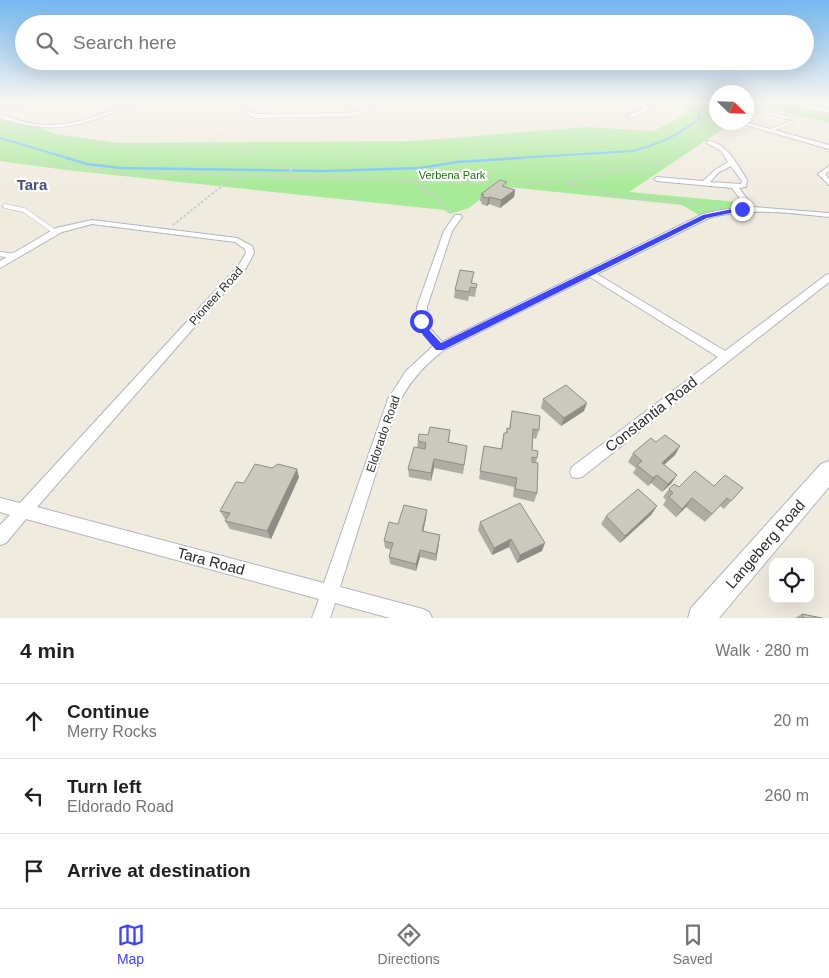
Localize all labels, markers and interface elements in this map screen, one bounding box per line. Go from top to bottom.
search box [15,15,814,70]
icon: search [33,29,61,57]
text: Search here [73,32,177,53]
north arrow [709,85,754,130]
park label: Verbena Park [419,169,486,181]
district label: Tara [17,176,48,193]
route end [731,198,754,221]
street label: Pioneer Road [186,264,246,328]
route start [410,310,433,333]
street label: Constantia Road [602,373,700,455]
street label: Eldorado Road [363,394,403,474]
street label: Langeberg Road [722,496,808,592]
street label: Tara Road [175,544,247,578]
map controls [769,558,814,603]
button: locate [769,558,814,603]
text: 4 min [20,639,75,662]
text: Walk · 280 m [715,642,809,659]
text: Continue [67,701,149,722]
icon: ahead [20,707,48,735]
text: 20 m [773,712,809,729]
text: Merry Rocks [67,723,157,740]
text: Turn left [67,776,142,797]
icon: left [20,782,48,810]
text: 260 m [765,787,809,804]
text: Eldorado Road [67,798,174,815]
icon: arrive [20,857,48,885]
text: Arrive at destination [67,860,251,881]
tab: Map [117,921,145,967]
tab: Directions [378,921,440,967]
tab: Saved [673,921,712,967]

